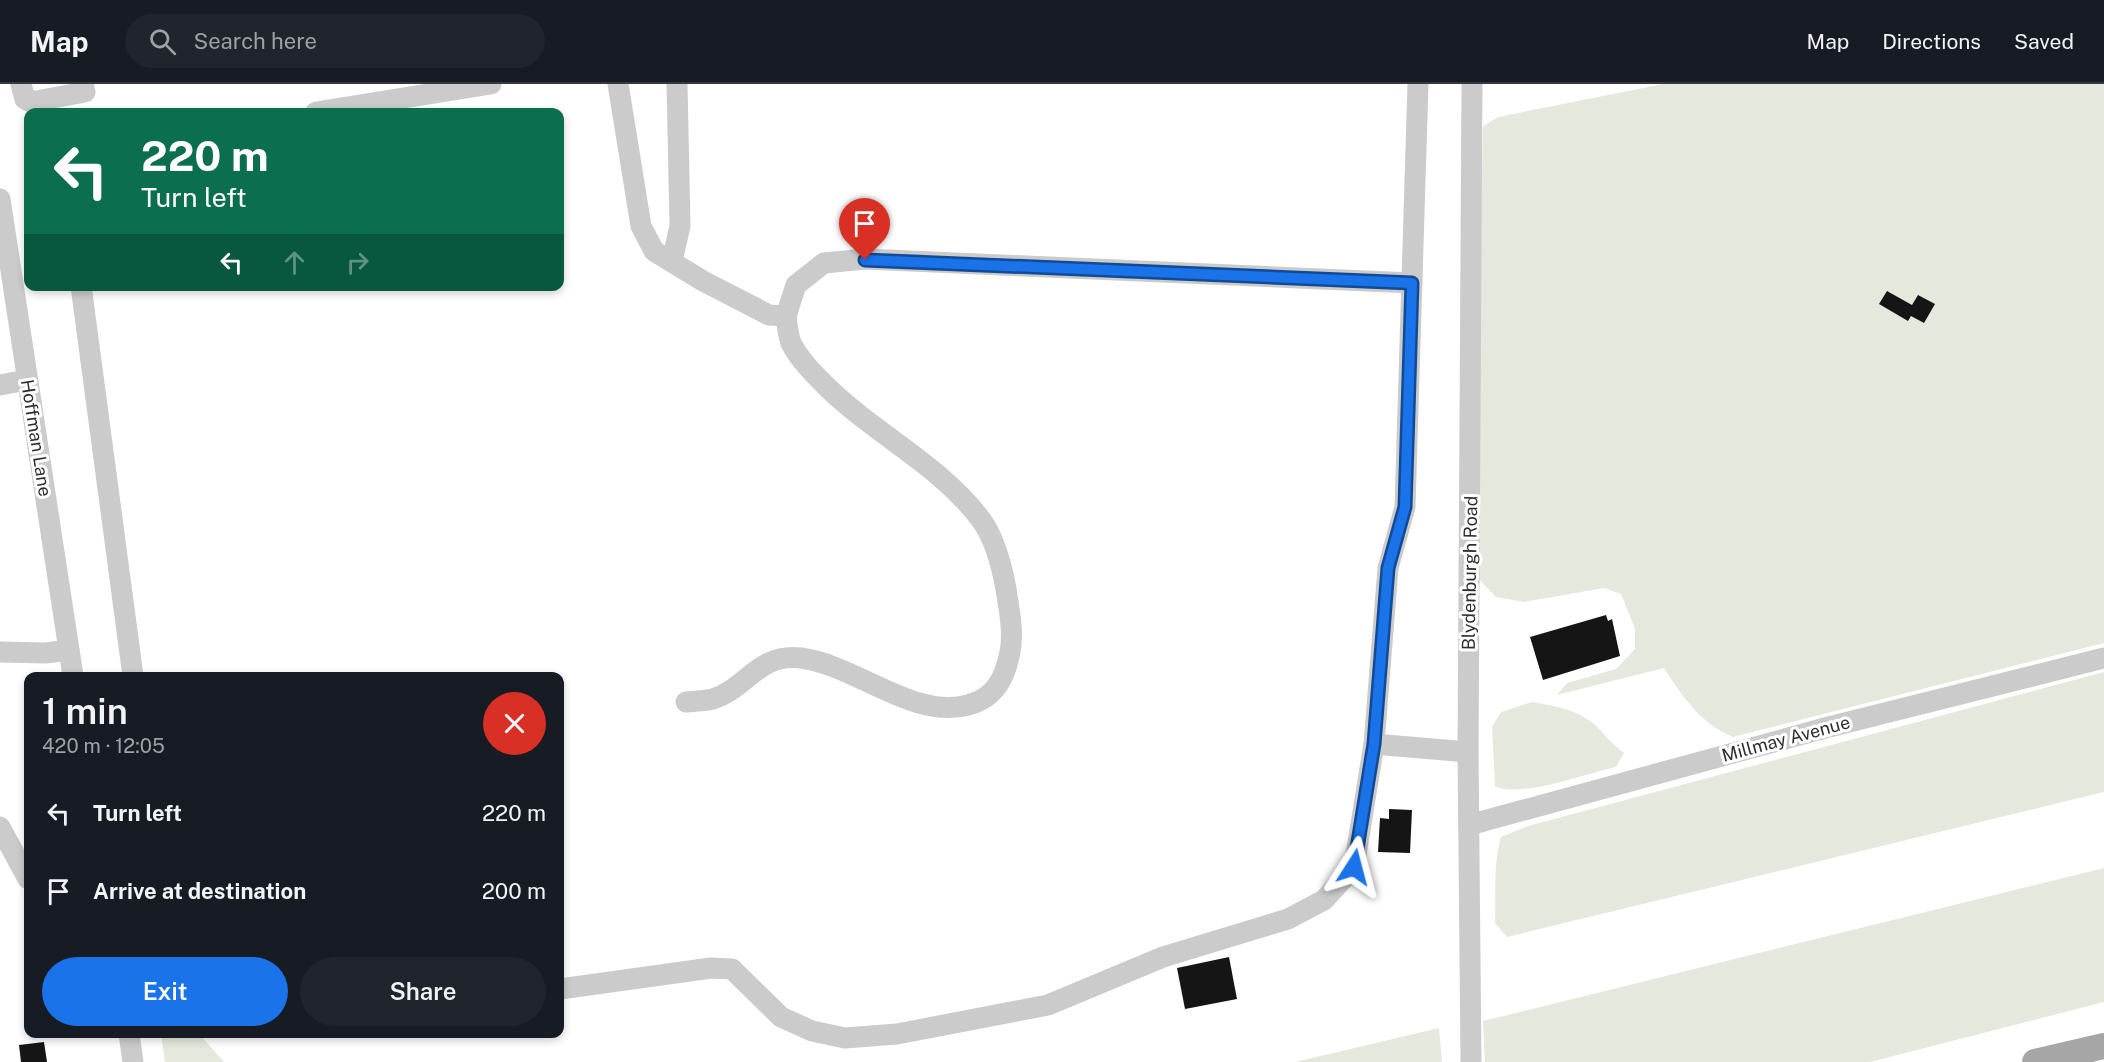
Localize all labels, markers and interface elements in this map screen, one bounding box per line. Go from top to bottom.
search box [125,14,545,68]
text: Map [30,25,89,58]
icon: search [146,25,179,58]
text: Search here [194,28,317,54]
text: Map [1807,29,1849,54]
text: Directions [1882,29,1981,54]
text: Saved [2014,29,2074,54]
text: 220 m [141,131,269,180]
icon: left [42,132,120,210]
text: Turn left [141,181,247,213]
pin [839,198,890,260]
icon: arrive [848,207,881,240]
icon: left [215,246,248,279]
icon: ahead [278,246,311,279]
icon: right [341,246,374,279]
street label: Hoffman Lane [17,378,56,498]
street label: Blydenburgh Road [1458,496,1481,650]
text: 1 min [42,690,128,732]
button: close [483,692,546,755]
street label: Millmay Avenue [1719,711,1852,766]
text: 420 m · 12:05 [42,734,165,758]
icon: left [42,797,75,830]
text: Turn left [93,800,182,826]
text: 220 m [482,800,546,826]
position arrow [1322,835,1386,899]
icon: arrive [42,875,75,908]
text: Arrive at destination [93,878,306,904]
text: 200 m [482,878,546,904]
button: Exit [42,957,288,1026]
button: Share [300,957,546,1026]

